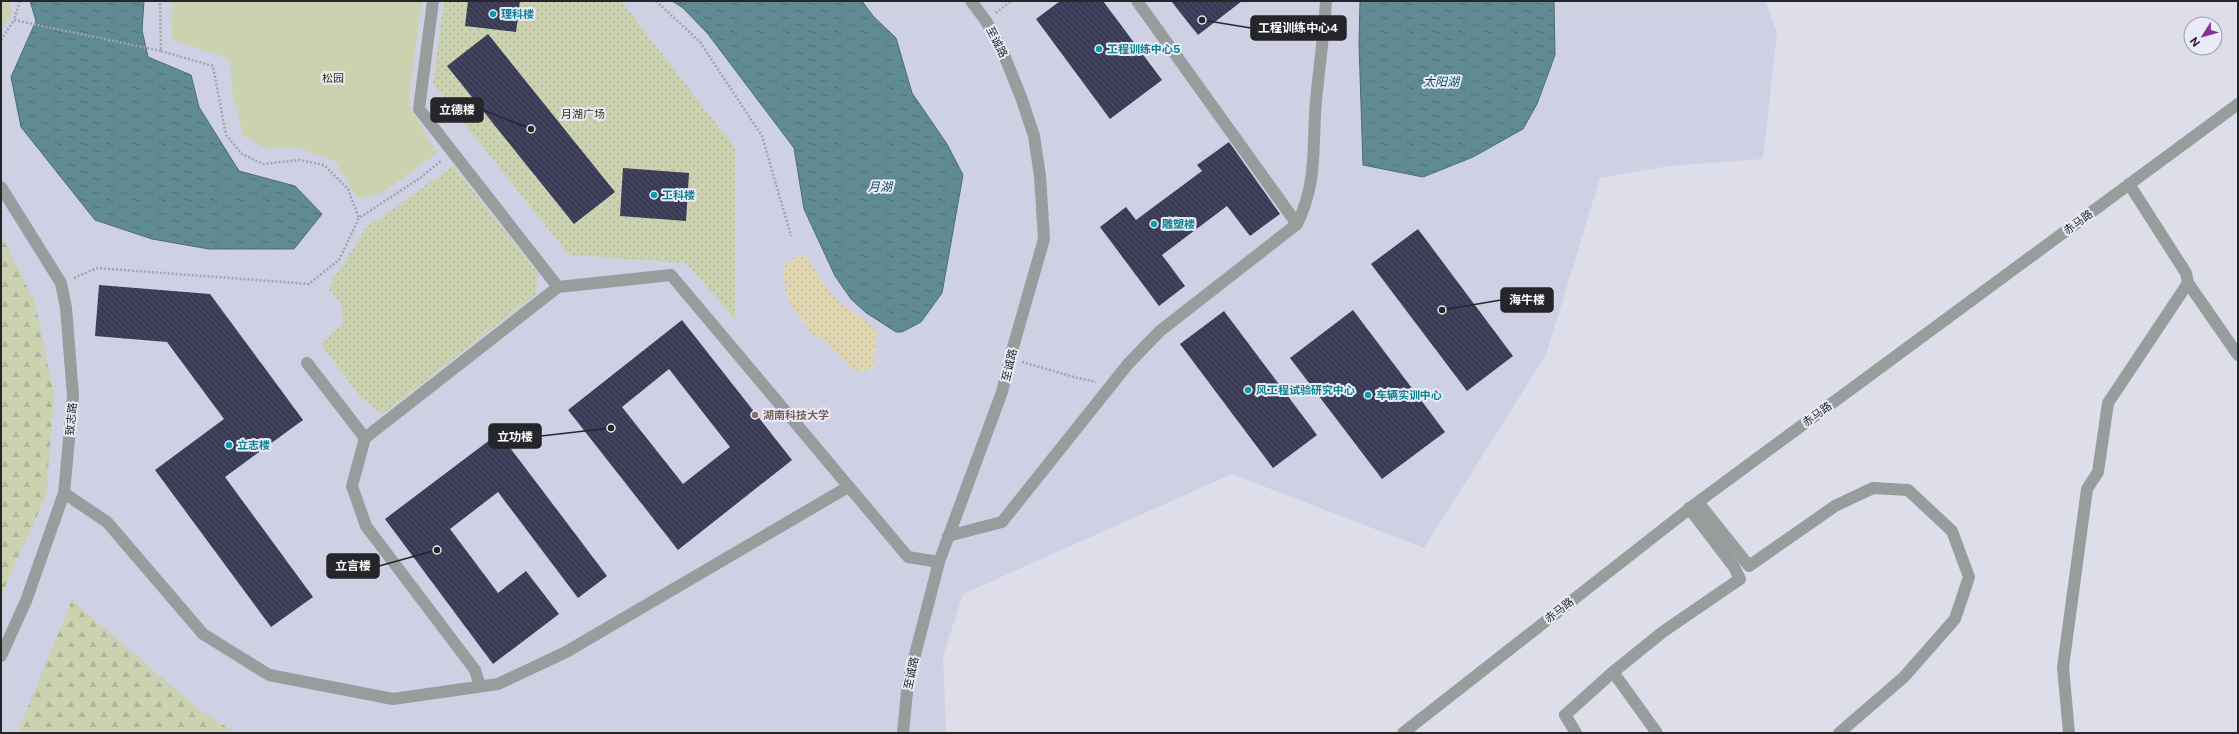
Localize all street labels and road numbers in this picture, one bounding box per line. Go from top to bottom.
street label: 至诚路 [984,25,1010,59]
street label: 赤马路 [2061,207,2095,237]
street label: 至诚路 [999,348,1019,382]
street label: 赤马路 [1800,399,1834,429]
street label: 致志路 [64,402,78,436]
street label: 赤马路 [1542,595,1576,625]
street label: 至诚路 [902,656,920,690]

